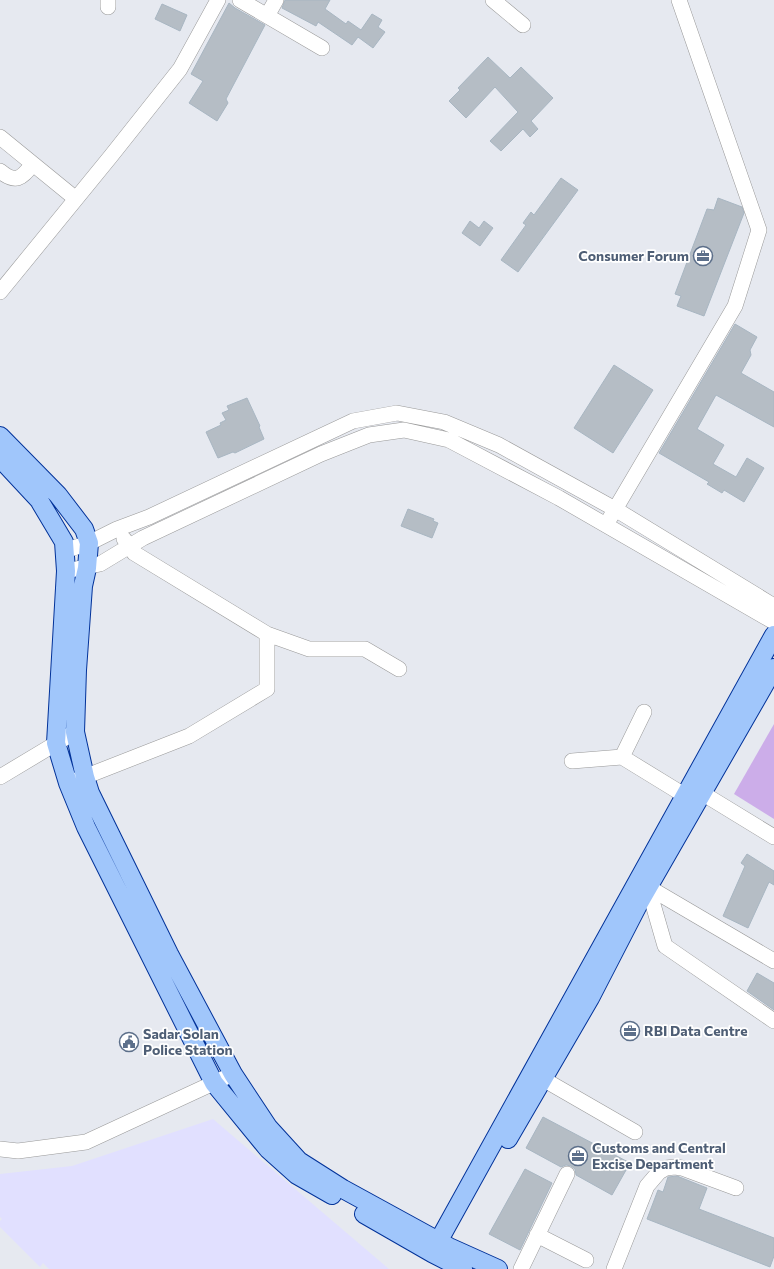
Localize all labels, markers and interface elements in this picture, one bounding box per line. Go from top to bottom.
office icon: Consumer Forum [692,245,714,267]
place label: Consumer Forum [578,247,689,264]
office icon: RBI Data Centre [619,1020,641,1042]
place label: RBI Data Centre [644,1022,748,1039]
place label: Sadar Solan Police Station [143,1025,233,1058]
public building icon: Sadar Solan Police Station [118,1031,140,1053]
place label: Customs and Central Excise Department [592,1139,726,1172]
office icon: Customs and Central Excise Department [567,1145,589,1167]

